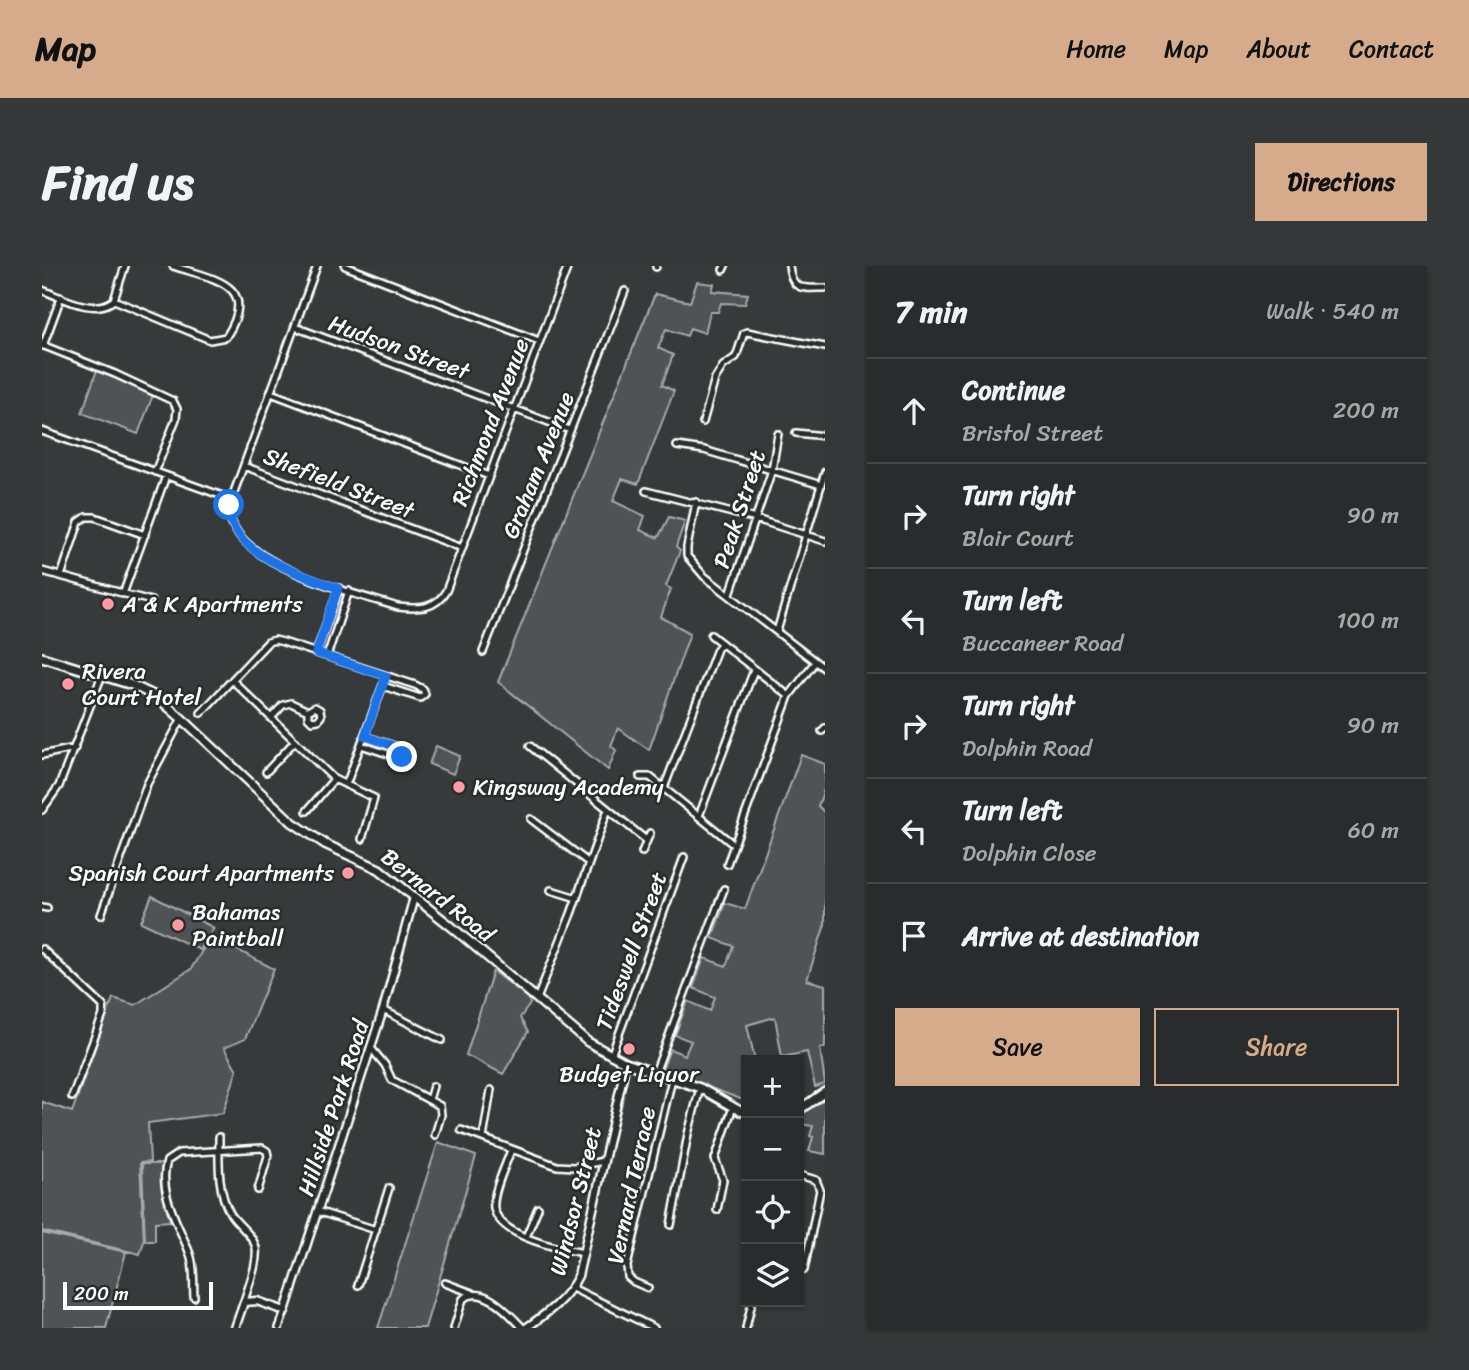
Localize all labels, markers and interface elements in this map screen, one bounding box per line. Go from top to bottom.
text: Map [35,20,96,78]
text: Home [1066,28,1126,70]
text: Map [1164,28,1208,70]
text: About [1246,28,1311,70]
text: Contact [1349,28,1434,70]
text: Find us [42,139,194,226]
button: Directions [1255,143,1427,221]
text: 7 min [895,285,967,339]
text: Walk · 540 m [1266,291,1399,332]
street label: Hudson Street [322,303,477,393]
street label: Richmond Avenue [440,332,541,512]
text: Continue [962,367,1065,413]
street label: Graham Avenue [490,385,587,545]
text: 200 m [1333,390,1399,431]
icon: ahead [895,392,933,430]
text: Bristol Street [962,413,1103,454]
street label: Shefield Street [257,436,422,532]
street label: Peak Street [701,445,778,574]
text: Turn right [962,472,1075,518]
route start [213,489,244,520]
text: 90 m [1347,495,1399,536]
icon: right [895,497,933,535]
text: Blair Court [962,518,1074,559]
text: Turn left [962,577,1062,623]
place label: A & K Apartments [121,584,303,625]
marker: A & K Apartments [100,596,116,612]
text: 100 m [1336,600,1399,641]
icon: left [895,602,933,640]
text: Buccaneer Road [962,623,1123,664]
place label: Rivera Court Hotel [82,651,202,718]
marker: Rivera Court Hotel [60,676,76,692]
text: Turn right [962,682,1075,728]
text: 90 m [1347,705,1399,746]
icon: right [895,707,933,745]
text: Dolphin Road [962,728,1092,769]
route end [386,741,417,772]
place label: Kingsway Academy [473,767,664,808]
marker: Kingsway Academy [451,779,467,795]
text: Turn left [962,787,1062,833]
text: 60 m [1348,810,1399,851]
icon: left [895,812,933,850]
text: Dolphin Close [962,833,1096,874]
street label: Bernard Road [371,837,505,955]
place label: Spanish Court Apartments [68,853,334,894]
marker: Spanish Court Apartments [340,865,356,881]
street label: Tideswell Street [584,866,679,1036]
place label: Bahamas Paintball [192,892,284,959]
text: Arrive at destination [962,913,1199,959]
marker: Bahamas Paintball [170,917,186,933]
icon: arrive [895,917,933,955]
button: Save [895,1008,1140,1086]
button: Share [1154,1008,1399,1086]
street label: Hillside Park Road [286,1013,382,1202]
marker: Budget Liquor [621,1041,637,1057]
place label: Budget Liquor [559,1054,700,1095]
map controls [741,1055,804,1307]
button: + [741,1055,804,1118]
street label: Vernard Terrace [595,1102,668,1268]
button: − [741,1118,804,1181]
street label: Windsor Street [537,1122,614,1280]
button: locate [741,1181,804,1244]
button: layers [741,1244,804,1307]
text: 200 m [74,1277,129,1310]
scale bar [63,1279,214,1311]

